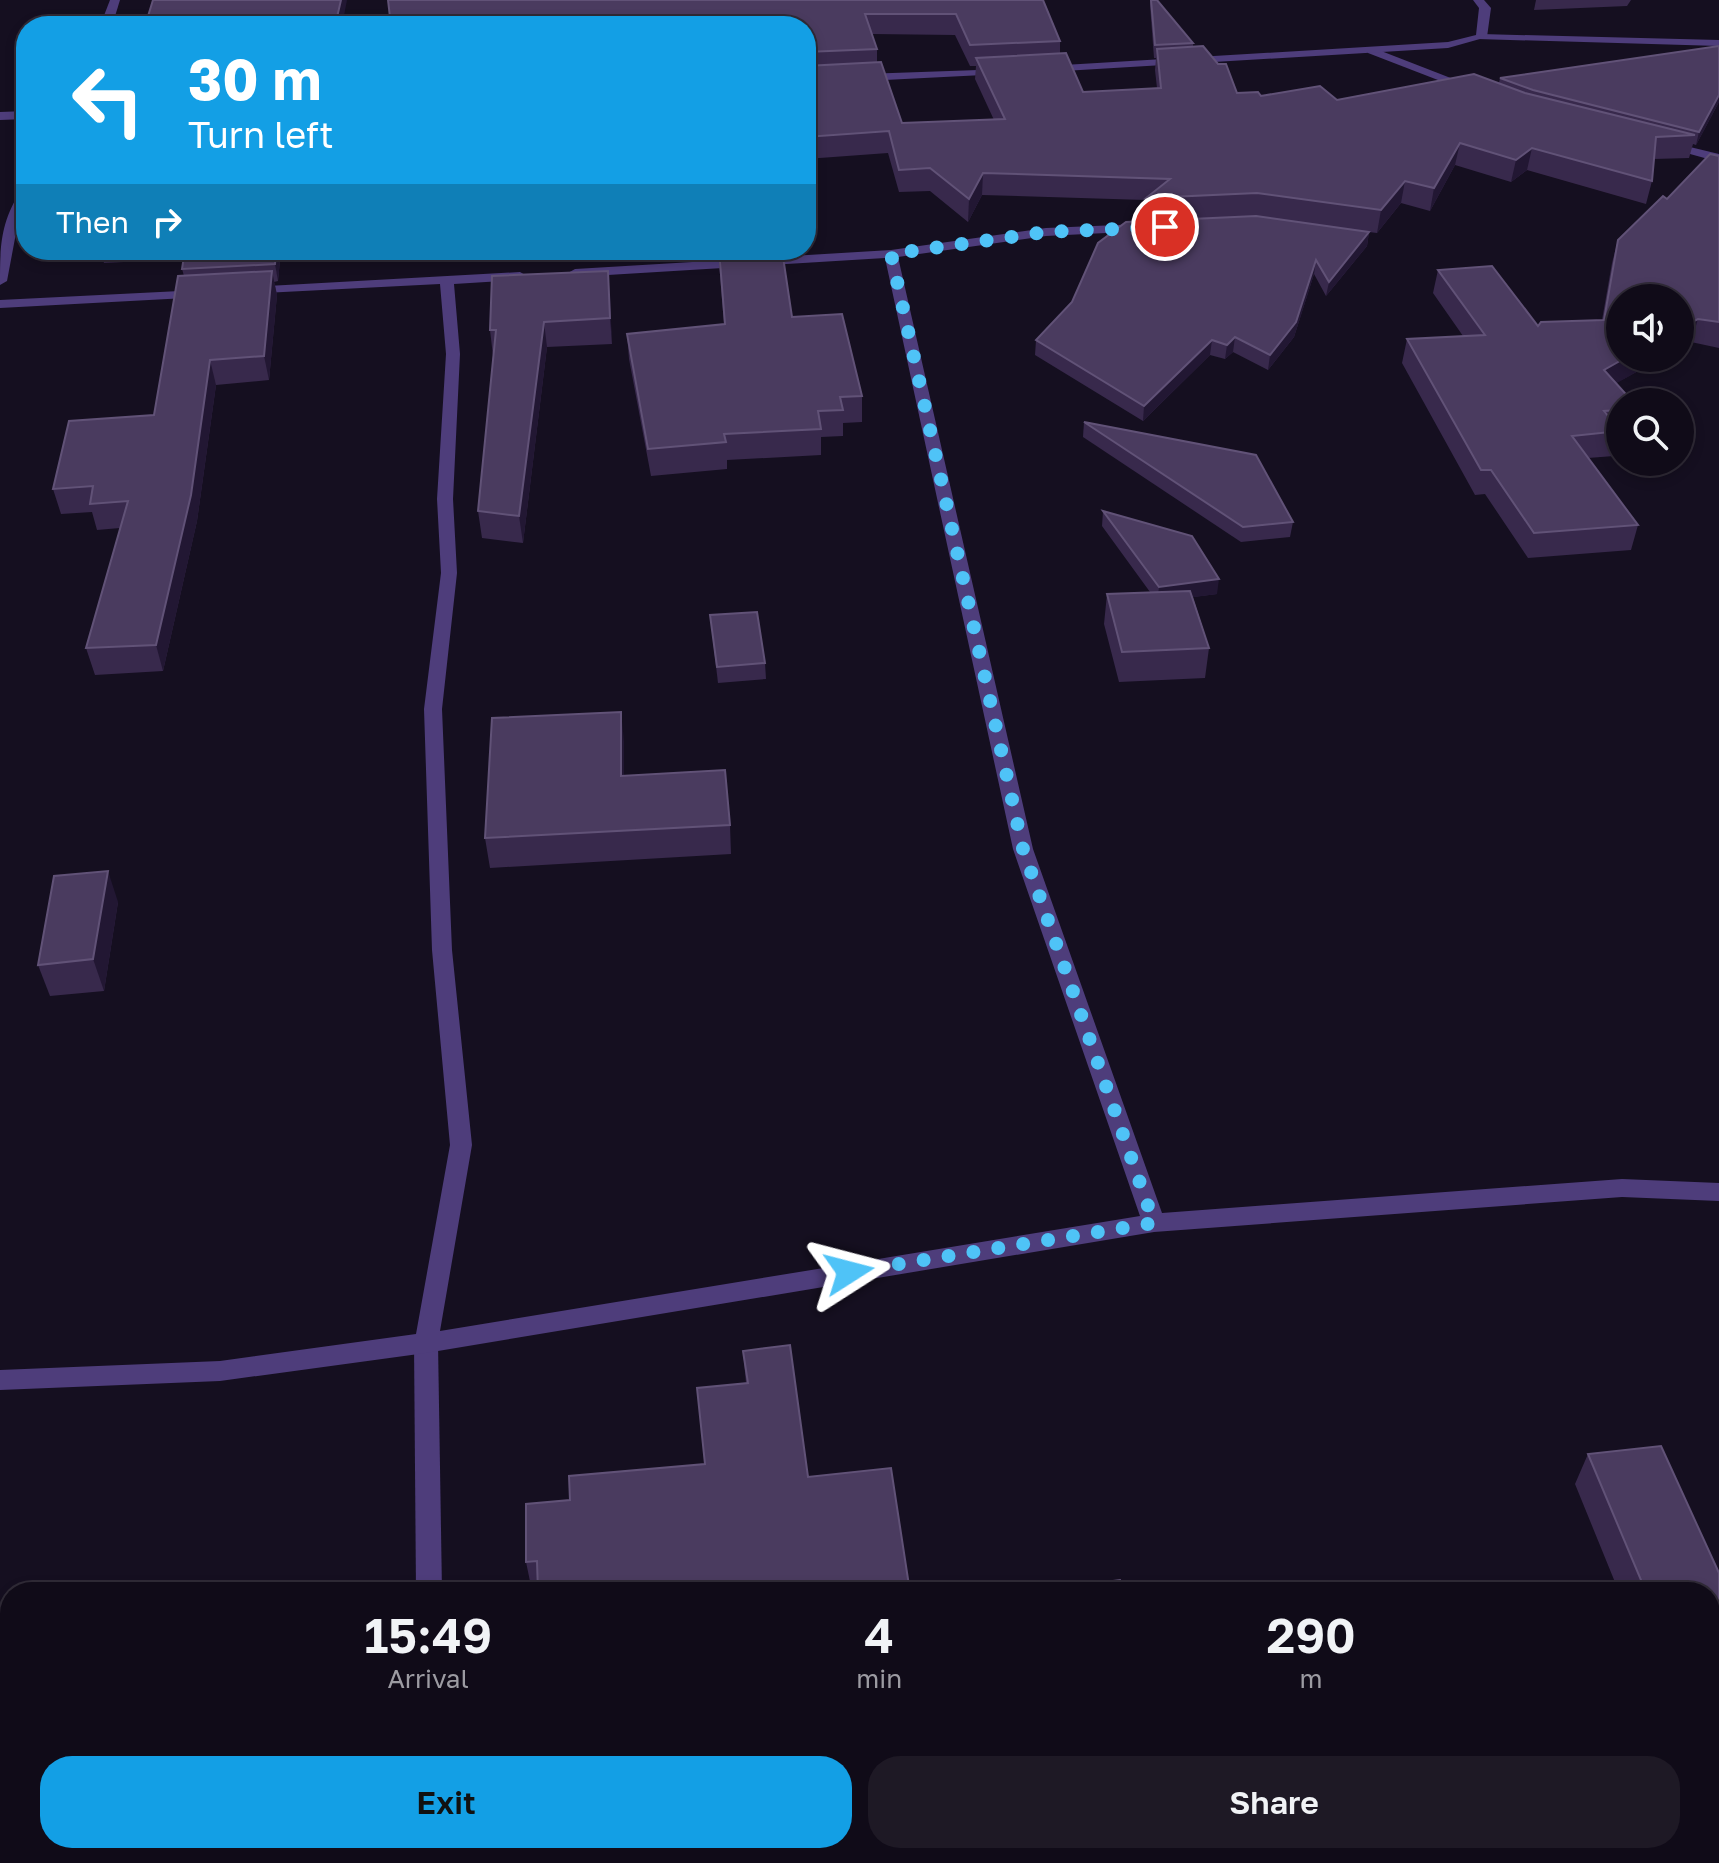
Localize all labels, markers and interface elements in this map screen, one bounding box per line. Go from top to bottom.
text: 30 m [188,45,322,112]
icon: left [56,48,160,152]
text: Turn left [188,113,334,156]
pin [1131,193,1199,261]
icon: right [145,200,189,244]
text: Then [56,204,129,240]
icon: arrive [1143,205,1187,249]
map controls [1606,284,1694,476]
button: sound [1606,284,1694,372]
button: search [1606,388,1694,476]
position arrow [807,1230,891,1314]
text: 15:49 [364,1606,492,1664]
text: 4 [864,1606,894,1664]
text: 290 [1266,1606,1356,1664]
text: Arrival [387,1663,469,1694]
text: min [856,1663,902,1694]
text: m [1300,1663,1323,1694]
button: Exit [40,1756,852,1848]
button: Share [868,1756,1680,1848]

